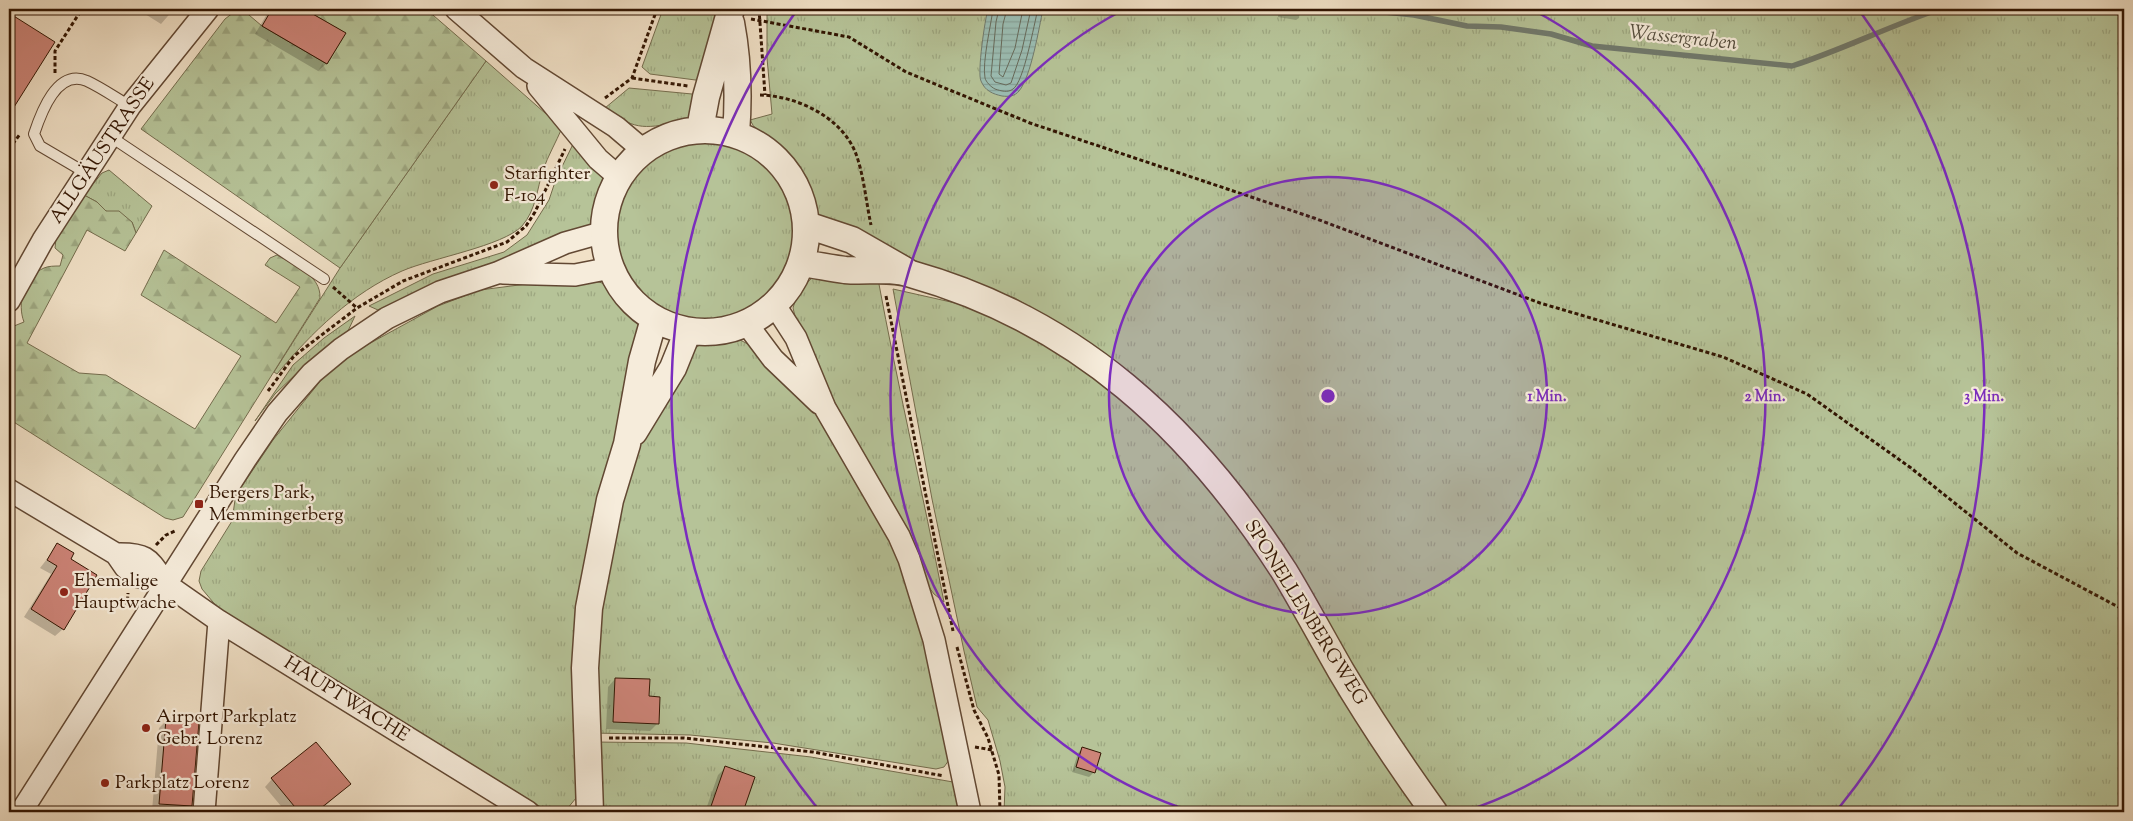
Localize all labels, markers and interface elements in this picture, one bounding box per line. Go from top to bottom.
water label: Wassergraben [1628,19,1739,59]
street label: ALLGÄUSTRASSE [44,72,162,230]
place label: Starfighter F-104 [504,161,590,210]
marker: Starfighter F-104 [488,179,500,191]
centre of rings [1319,387,1337,405]
text: 1 Min. [1528,387,1567,408]
text: 2 Min. [1745,387,1786,408]
text: 3 Min. [1964,387,2004,408]
place label: Bergers Park, Memmingerberg [209,480,344,529]
marker: Bergers Park, Memmingerberg [193,498,205,510]
street label: SPONELLENBERGWEG [1237,515,1373,711]
place label: Ehemalige Hauptwache [74,568,177,617]
marker: Ehemalige Hauptwache [58,586,70,598]
street label: HAUPTWACHE [278,650,415,750]
place label: Airport Parkplatz Gebr. Lorenz [156,704,297,753]
marker: Airport Parkplatz Gebr. Lorenz [140,722,152,734]
place label: Parkplatz Lorenz [115,770,249,797]
marker: Parkplatz Lorenz [99,777,111,789]

